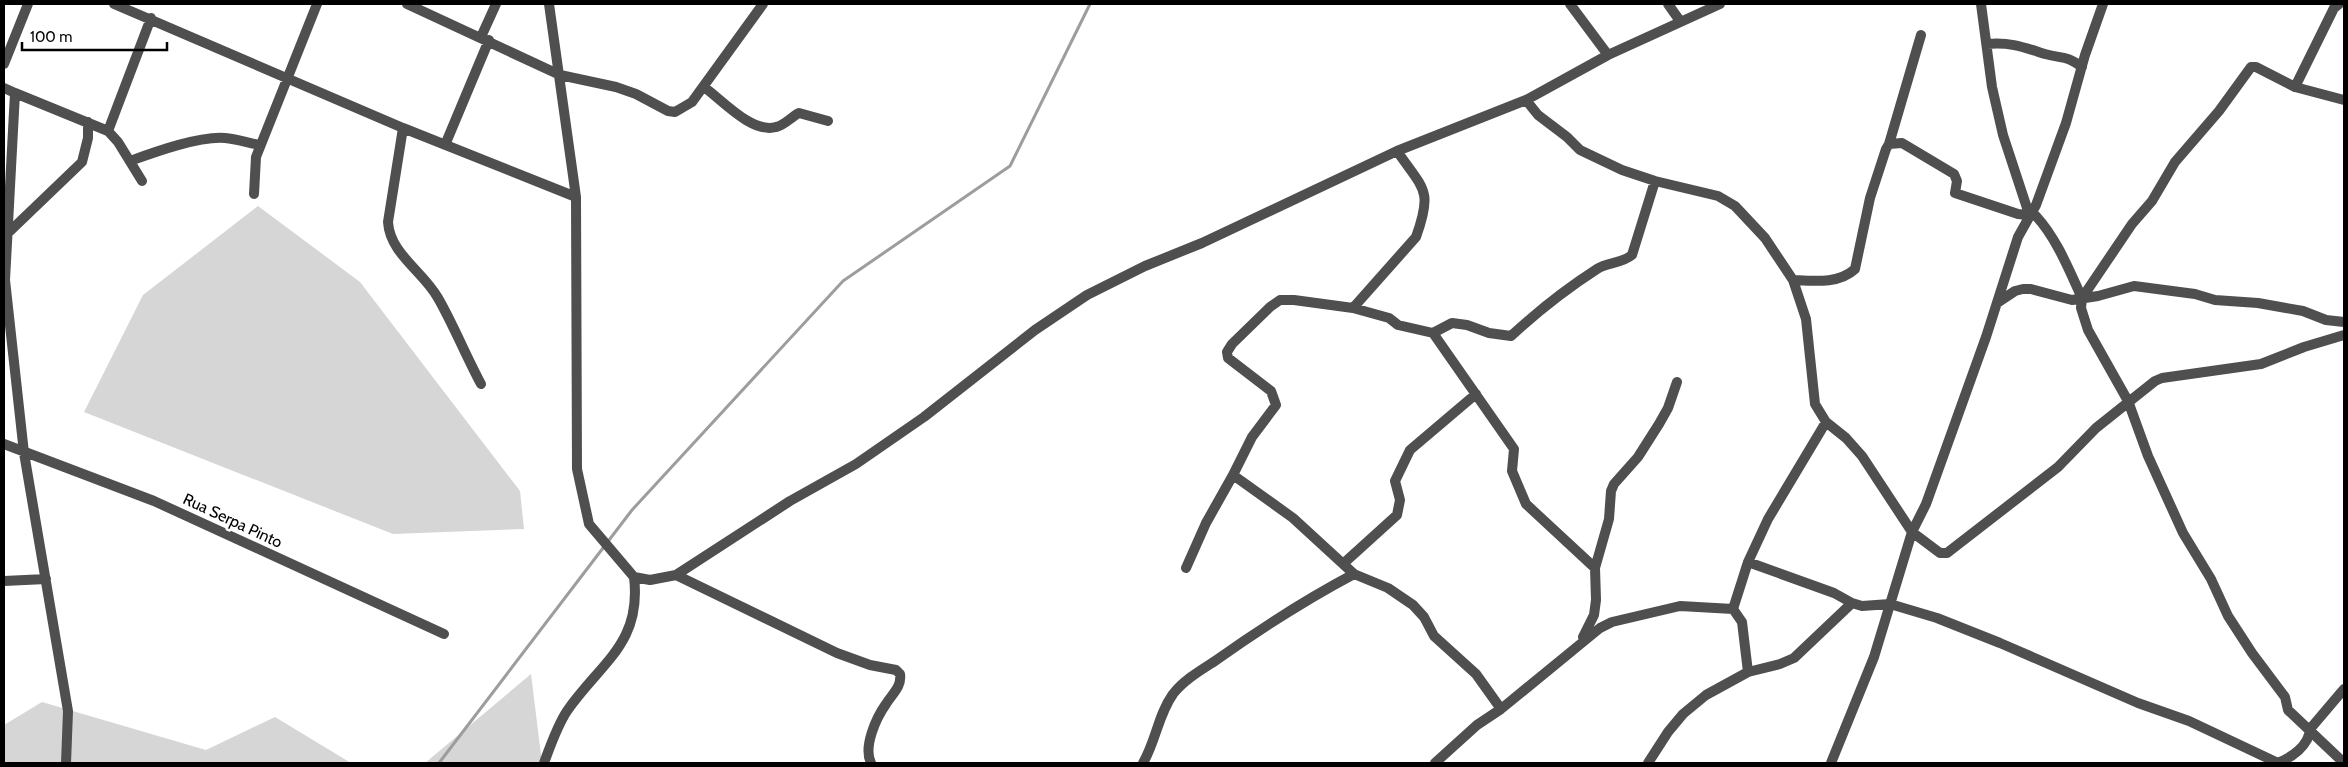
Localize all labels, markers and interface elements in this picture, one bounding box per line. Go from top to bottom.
scale bar [22,20,168,52]
text: 100 m [30,28,72,46]
street label: Rua Serpa Pinto [180,489,286,552]

